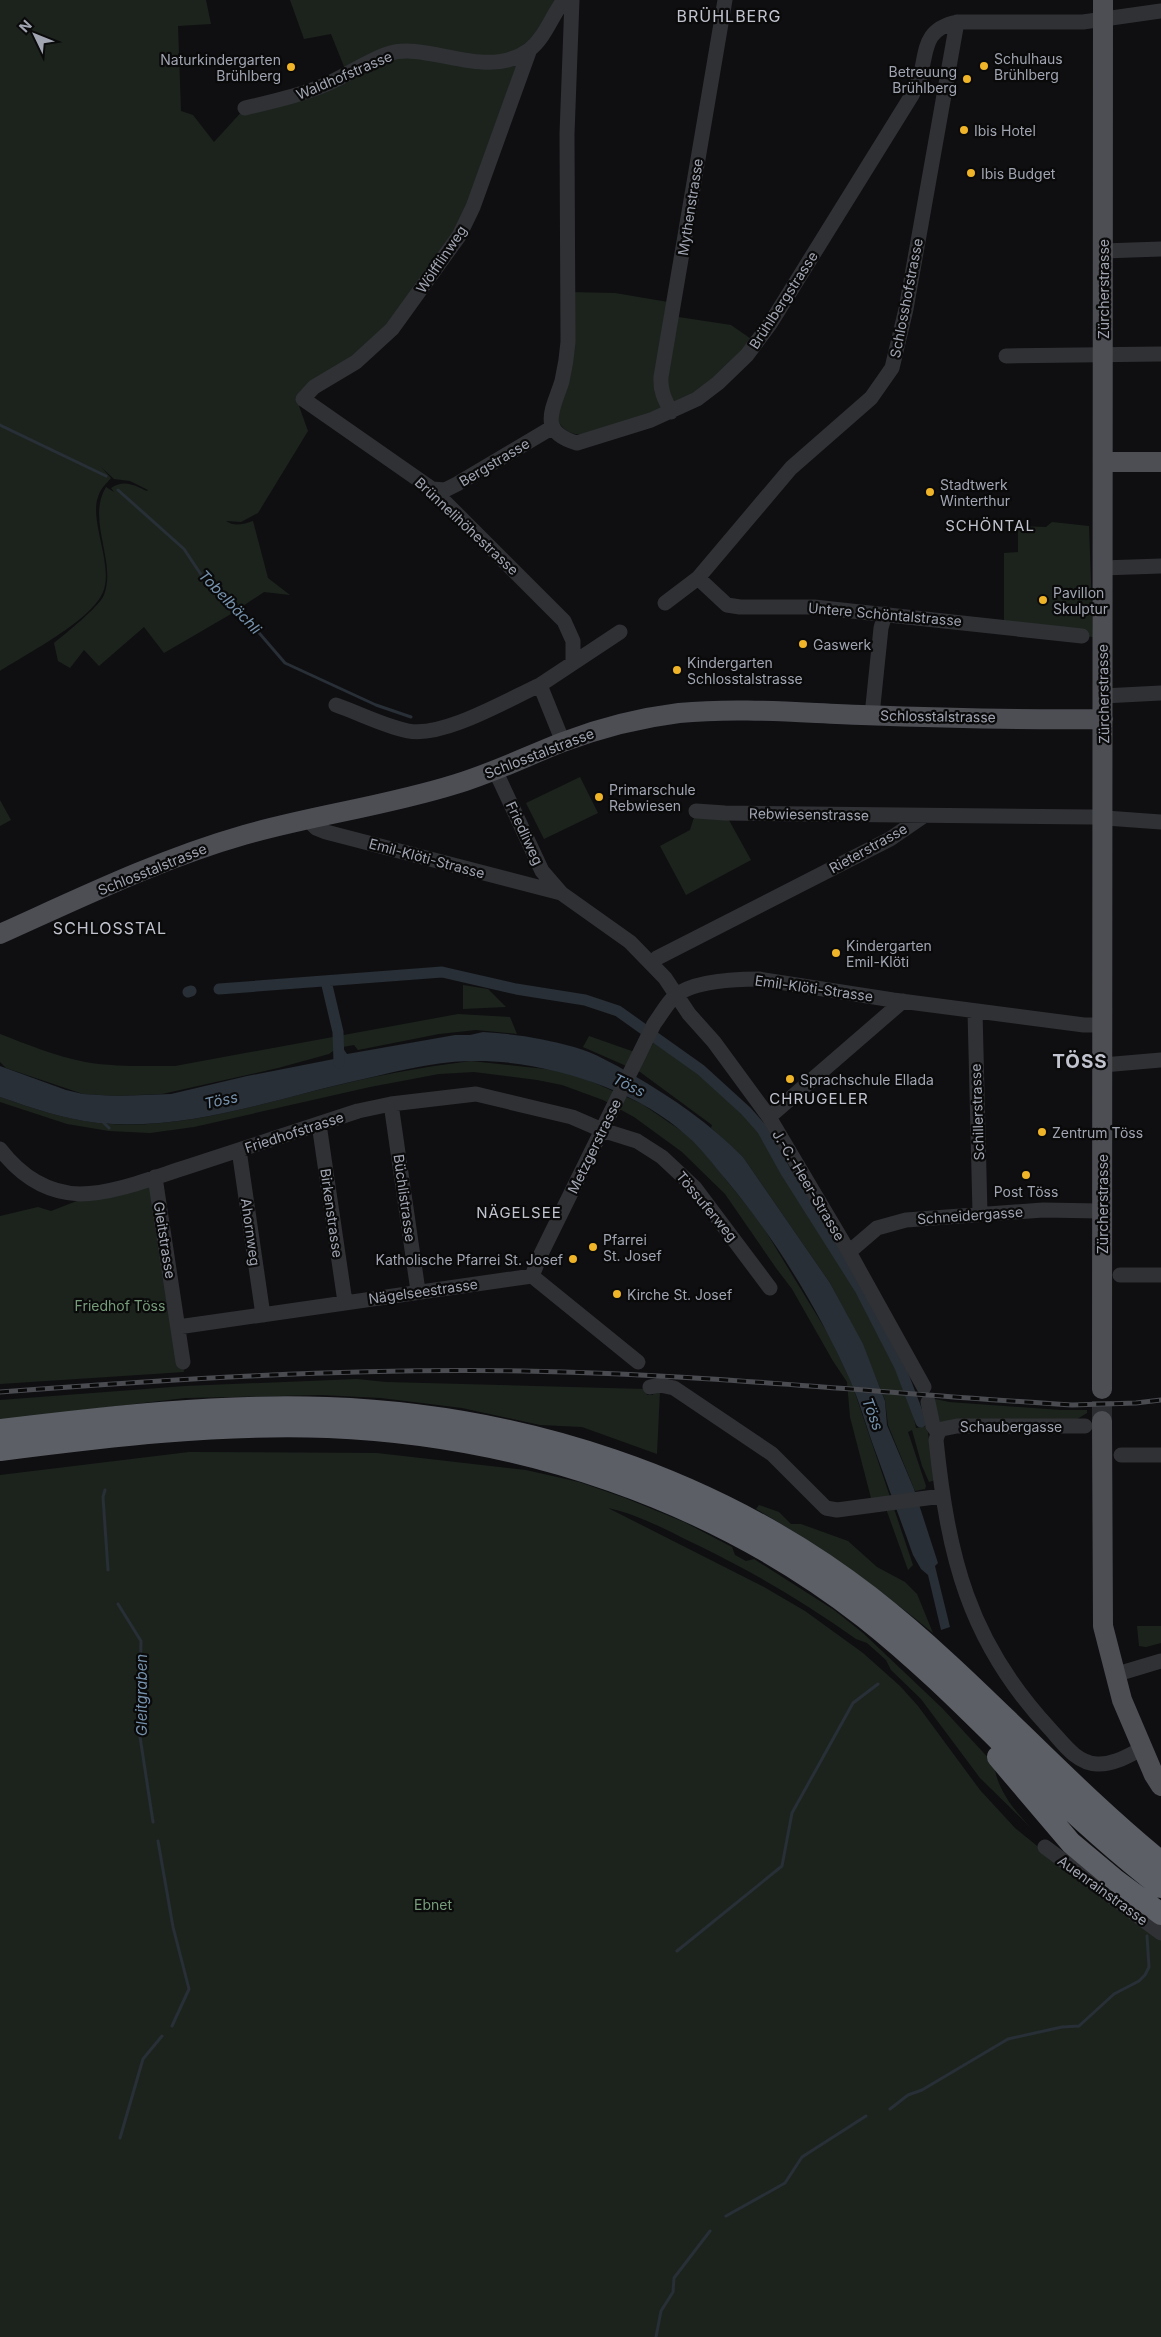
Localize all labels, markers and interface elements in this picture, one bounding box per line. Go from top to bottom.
district label: BRÜHLBERG [677,6,781,26]
north arrow [10,10,60,60]
text: N [15,16,35,35]
street label: Waldhofstrasse [294,47,394,103]
place label: Schulhaus Brühlberg [994,50,1063,83]
place label: Naturkindergarten Brühlberg [160,51,281,84]
marker: Schulhaus Brühlberg [978,60,990,72]
marker: Naturkindergarten Brühlberg [285,61,297,73]
place label: Betreuung Brühlberg [888,63,957,96]
marker: Betreuung Brühlberg [961,73,973,85]
place label: Ibis Hotel [974,122,1036,139]
marker: Ibis Hotel [958,124,970,136]
street label: Mythenstrasse [674,157,706,257]
place label: Ibis Budget [981,165,1056,182]
marker: Ibis Budget [965,167,977,179]
street label: Wölfflinweg [412,222,470,296]
street label: Schlosshofstrasse [886,237,926,359]
street label: Zürcherstrasse [1095,239,1112,339]
street label: Brühlbergstrasse [745,248,821,352]
street label: Bergstrasse [456,434,532,490]
street label: Brünnelihöhestrasse [412,474,522,578]
place label: Stadtwerk Winterthur [940,476,1010,509]
marker: Stadtwerk Winterthur [924,486,936,498]
district label: SCHÖNTAL [945,516,1035,535]
water label: Tobelbächli [195,566,266,638]
place label: Pavillon Skulptur [1053,584,1108,617]
marker: Pavillon Skulptur [1037,594,1049,606]
street label: Untere Schöntalstrasse [807,599,963,629]
place label: Gaswerk [813,636,872,653]
marker: Gaswerk [797,638,809,650]
street label: Zürcherstrasse [1094,644,1112,744]
place label: Kindergarten Schlosstalstrasse [687,654,803,687]
marker: Kindergarten Schlosstalstrasse [671,664,683,676]
street label: Schlosstalstrasse [880,706,996,726]
street label: Schlosstalstrasse [482,724,596,782]
place label: Primarschule Rebwiesen [609,781,696,814]
marker: Primarschule Rebwiesen [593,791,605,803]
street label: Friedliweg [503,799,547,867]
street label: Rebwiesenstrasse [749,804,869,824]
street label: Rieterstrasse [826,820,910,876]
street label: Emil-Klöti-Strasse [367,834,487,882]
street label: Schlosstalstrasse [95,839,209,899]
district label: SCHLOSSTAL [53,918,167,938]
place label: Kindergarten Emil-Klöti [846,937,932,970]
marker: Kindergarten Emil-Klöti [830,947,842,959]
street label: Emil-Klöti-Strasse [754,971,874,1005]
district label: TÖSS [1052,1050,1108,1073]
street label: Schillerstrasse [967,1063,987,1161]
water label: Töss [610,1069,648,1101]
place label: Sprachschule Ellada [800,1071,934,1088]
marker: Sprachschule Ellada [784,1073,796,1085]
water label: Töss [203,1087,240,1113]
district label: CHRUGELER [769,1089,869,1108]
street label: Metzgerstrasse [564,1096,624,1196]
street label: Friedhofstrasse [242,1108,346,1156]
place label: Zentrum Töss [1052,1124,1143,1141]
marker: Zentrum Töss [1036,1126,1048,1138]
street label: J.-C.-Heer-Strasse [769,1127,849,1243]
street label: Büchlistrasse [390,1153,420,1243]
street label: Zürcherstrasse [1094,1154,1111,1254]
street label: Birkenstrasse [317,1167,347,1259]
street label: Tössuferweg [673,1168,741,1244]
marker: Post Töss [1020,1169,1032,1181]
place label: Post Töss [994,1183,1058,1200]
street label: Ahornweg [238,1197,264,1267]
street label: Gleitstrasse [151,1200,179,1280]
district label: NÄGELSEE [476,1203,562,1222]
street label: Schneidergasse [916,1203,1024,1227]
place label: Pfarrei St. Josef [603,1231,662,1264]
marker: Pfarrei St. Josef [587,1241,599,1253]
place label: Katholische Pfarrei St. Josef [375,1251,563,1268]
marker: Katholische Pfarrei St. Josef [567,1253,579,1265]
street label: Nägelseestrasse [367,1275,479,1307]
place label: Kirche St. Josef [627,1286,732,1303]
marker: Kirche St. Josef [611,1288,623,1300]
park label: Friedhof Töss [75,1297,165,1314]
water label: Töss [858,1395,888,1433]
street label: Schaubergasse [960,1418,1062,1435]
water label: Gleitgraben [132,1654,151,1736]
street label: Auenrainstrasse [1055,1852,1151,1928]
park label: Ebnet [414,1896,452,1913]

